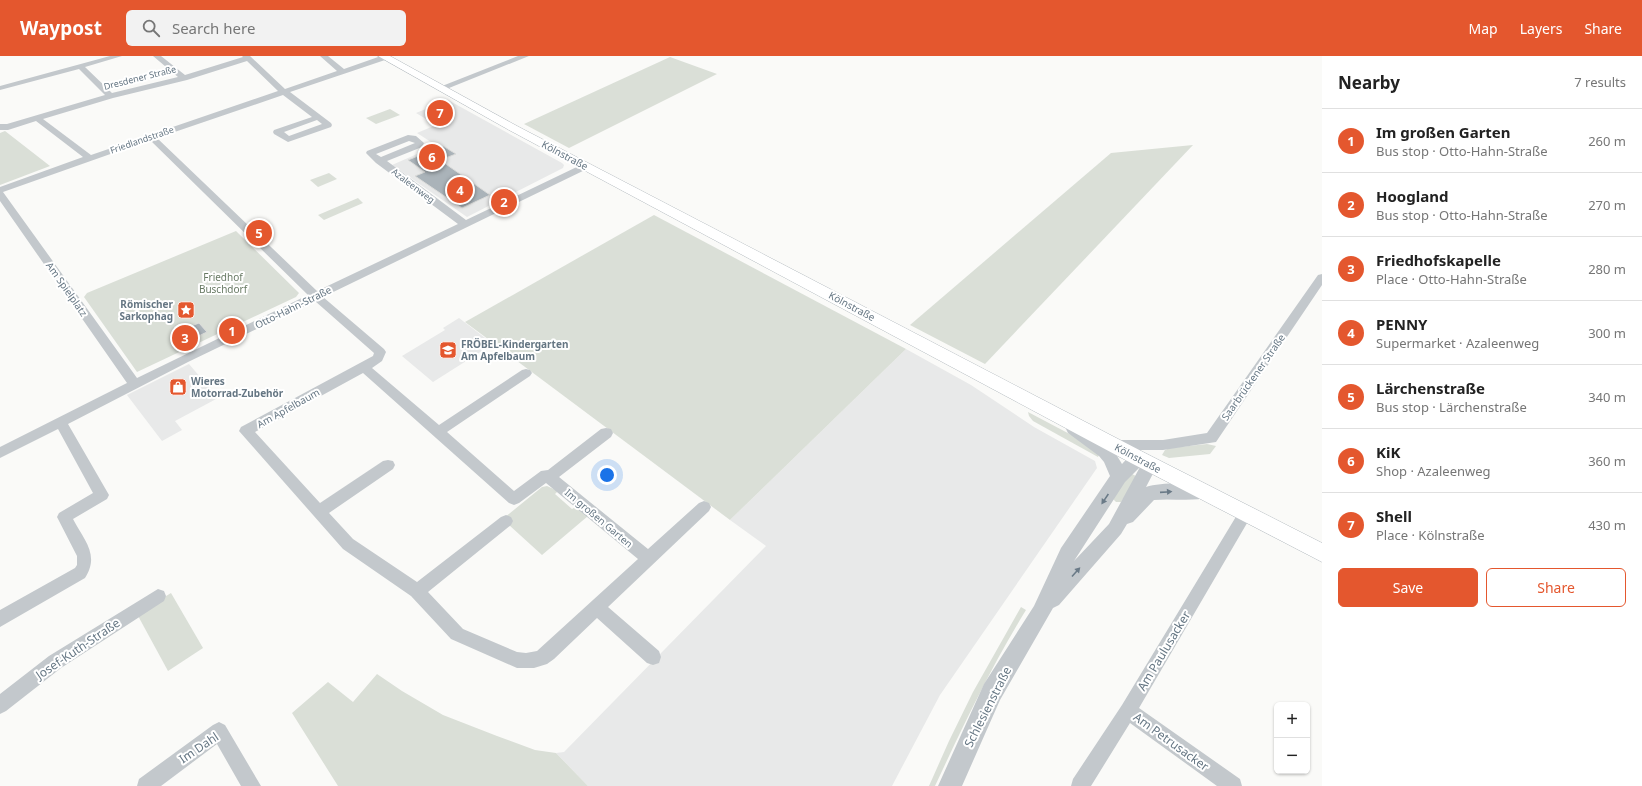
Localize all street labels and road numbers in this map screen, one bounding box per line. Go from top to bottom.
street label: Dresdener Straße [102,62,178,93]
street label: Friedlandstraße [108,123,175,157]
street label: Kölnstraße [539,137,591,173]
street label: Azaleenweg [389,165,437,206]
street label: Am Spielplatz [43,259,91,319]
street label: Otto-Hahn-Straße [252,282,334,332]
street label: Kölnstraße [826,288,878,324]
street label: Saarbrückener Straße [1218,331,1288,423]
street label: Am Apfelbaum [254,385,322,431]
street label: Kölnstraße [1112,440,1164,476]
street label: Im großen Garten [562,485,636,551]
street label: Am Paulusacker [1133,608,1194,694]
street label: Josef-Kuth-Straße [31,614,123,684]
street label: Schlesienstraße [960,663,1015,750]
street label: Am Petrusacker [1130,709,1212,775]
street label: Im Dahl [176,728,222,767]

